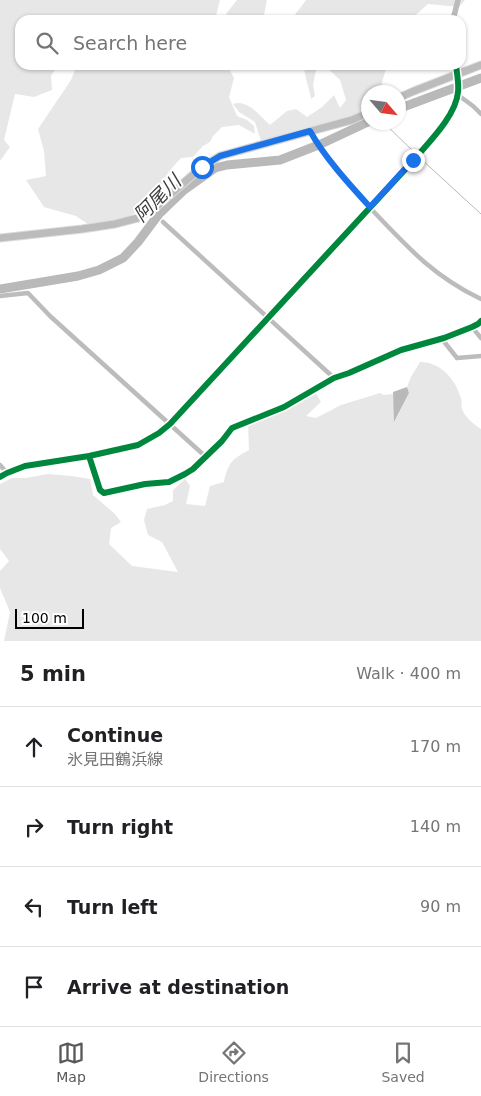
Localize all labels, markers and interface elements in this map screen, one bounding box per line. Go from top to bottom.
search box [15,15,466,70]
icon: search [33,29,61,57]
text: Search here [73,32,187,54]
north arrow [361,85,406,130]
route end [402,149,425,172]
route start [191,156,214,179]
water label: 阿尾川 [129,169,186,226]
scale bar [15,606,84,629]
text: 100 m [22,610,67,626]
text: 5 min [20,662,86,686]
text: Walk · 400 m [356,664,461,683]
text: Continue [67,724,163,746]
icon: ahead [20,733,48,761]
text: 170 m [410,737,461,756]
text: 氷見田鶴浜線 [67,750,163,769]
icon: right [20,813,48,841]
text: Turn right [67,816,173,838]
text: 140 m [410,817,461,836]
icon: left [20,893,48,921]
text: Turn left [67,896,158,918]
text: 90 m [420,897,461,916]
icon: arrive [20,973,48,1001]
text: Arrive at destination [67,976,289,998]
tab: Map [56,1039,86,1085]
tab: Directions [198,1039,269,1085]
tab: Saved [381,1039,425,1085]

